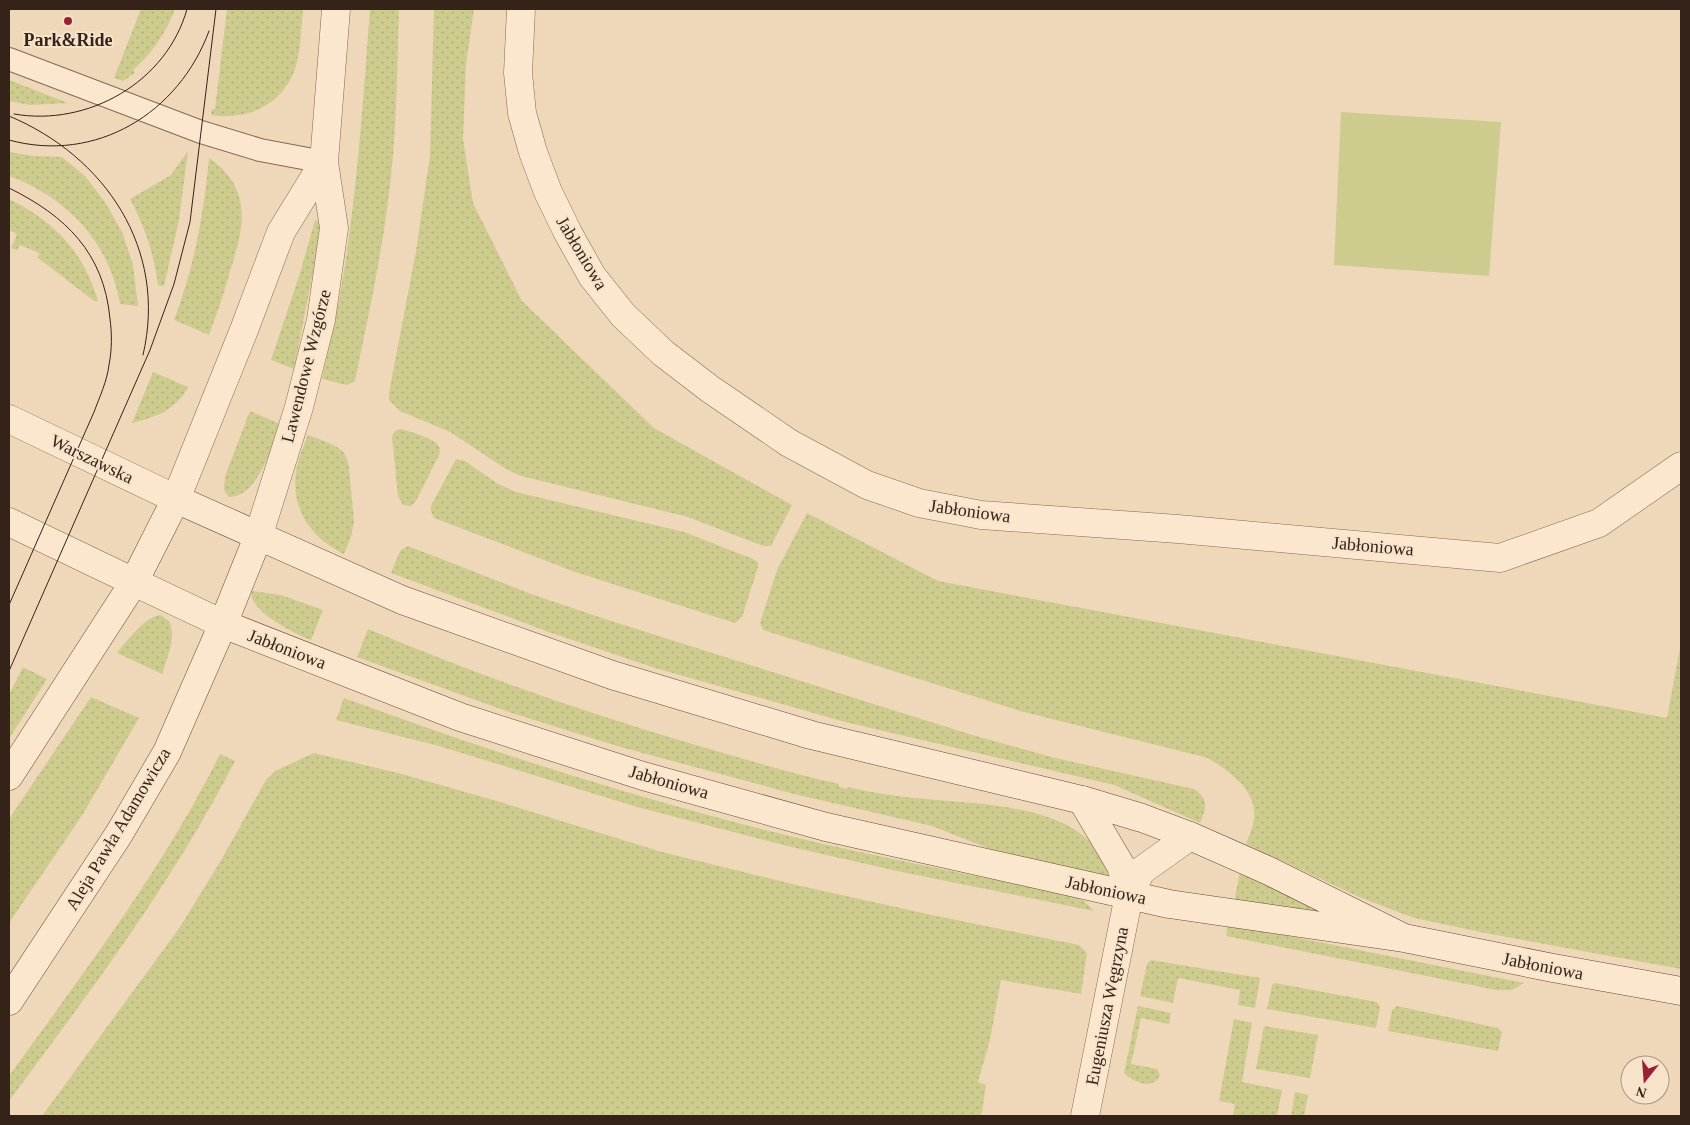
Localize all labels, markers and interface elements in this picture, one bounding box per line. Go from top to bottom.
marker: Park&Ride [62,15,74,27]
place label: Park&Ride [24,30,113,50]
street label: Jabłoniowa [552,213,612,293]
street label: Lawendowe Wzgórze [277,287,335,445]
street label: Warszawska [47,430,137,488]
street label: Jabłoniowa [928,495,1012,527]
street label: Jabłoniowa [1331,532,1415,560]
street label: Jabłoniowa [245,625,329,673]
street label: Aleja Pawła Adamowicza [62,744,174,914]
street label: Jabłoniowa [627,761,711,803]
street label: Jabłoniowa [1064,872,1148,908]
street label: Eugeniusza Węgrzyna [1082,925,1132,1087]
street label: Jabłoniowa [1501,948,1585,984]
north arrow [1620,1055,1670,1105]
text: N [1634,1083,1648,1101]

